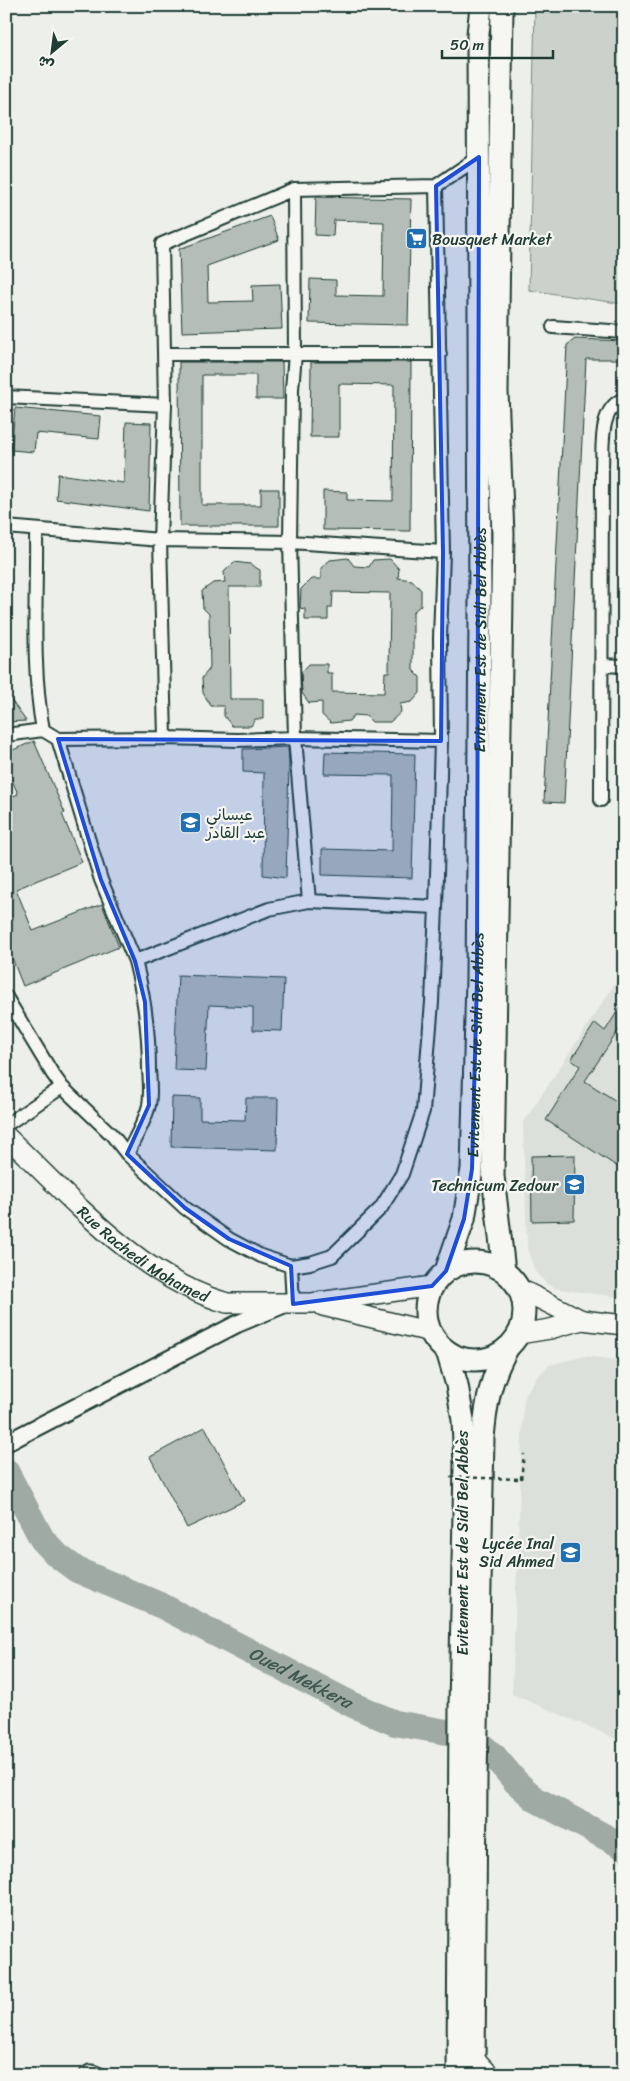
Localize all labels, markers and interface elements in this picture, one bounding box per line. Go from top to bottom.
north arrow [28,28,78,78]
scale bar [442,28,554,60]
text: 50 m [450,32,485,58]
text: ش [33,48,59,78]
place label: Bousquet Market [432,225,552,254]
supermarket icon: Bousquet Market [404,227,428,251]
street label: Evitement Est de Sidi Bel Abbès [464,526,495,752]
place label: عيساني عبد القادر [204,800,265,847]
school or university icon: عيساني عبد القادر [178,811,202,835]
street label: Evitement Est de Sidi Bel Abbès [458,931,492,1158]
place label: Technicum Zedour [431,1171,559,1200]
school or university icon: Technicum Zedour [562,1173,586,1197]
street label: Rue Rachedi Mohamed [70,1198,215,1311]
street label: Evitement Est de Sidi Bel Abbès [448,1430,477,1655]
place label: Lycée Inal Sid Ahmed [479,1529,556,1576]
school or university icon: Lycée Inal Sid Ahmed [558,1540,582,1564]
water label: Oued Mekkera [243,1637,360,1719]

